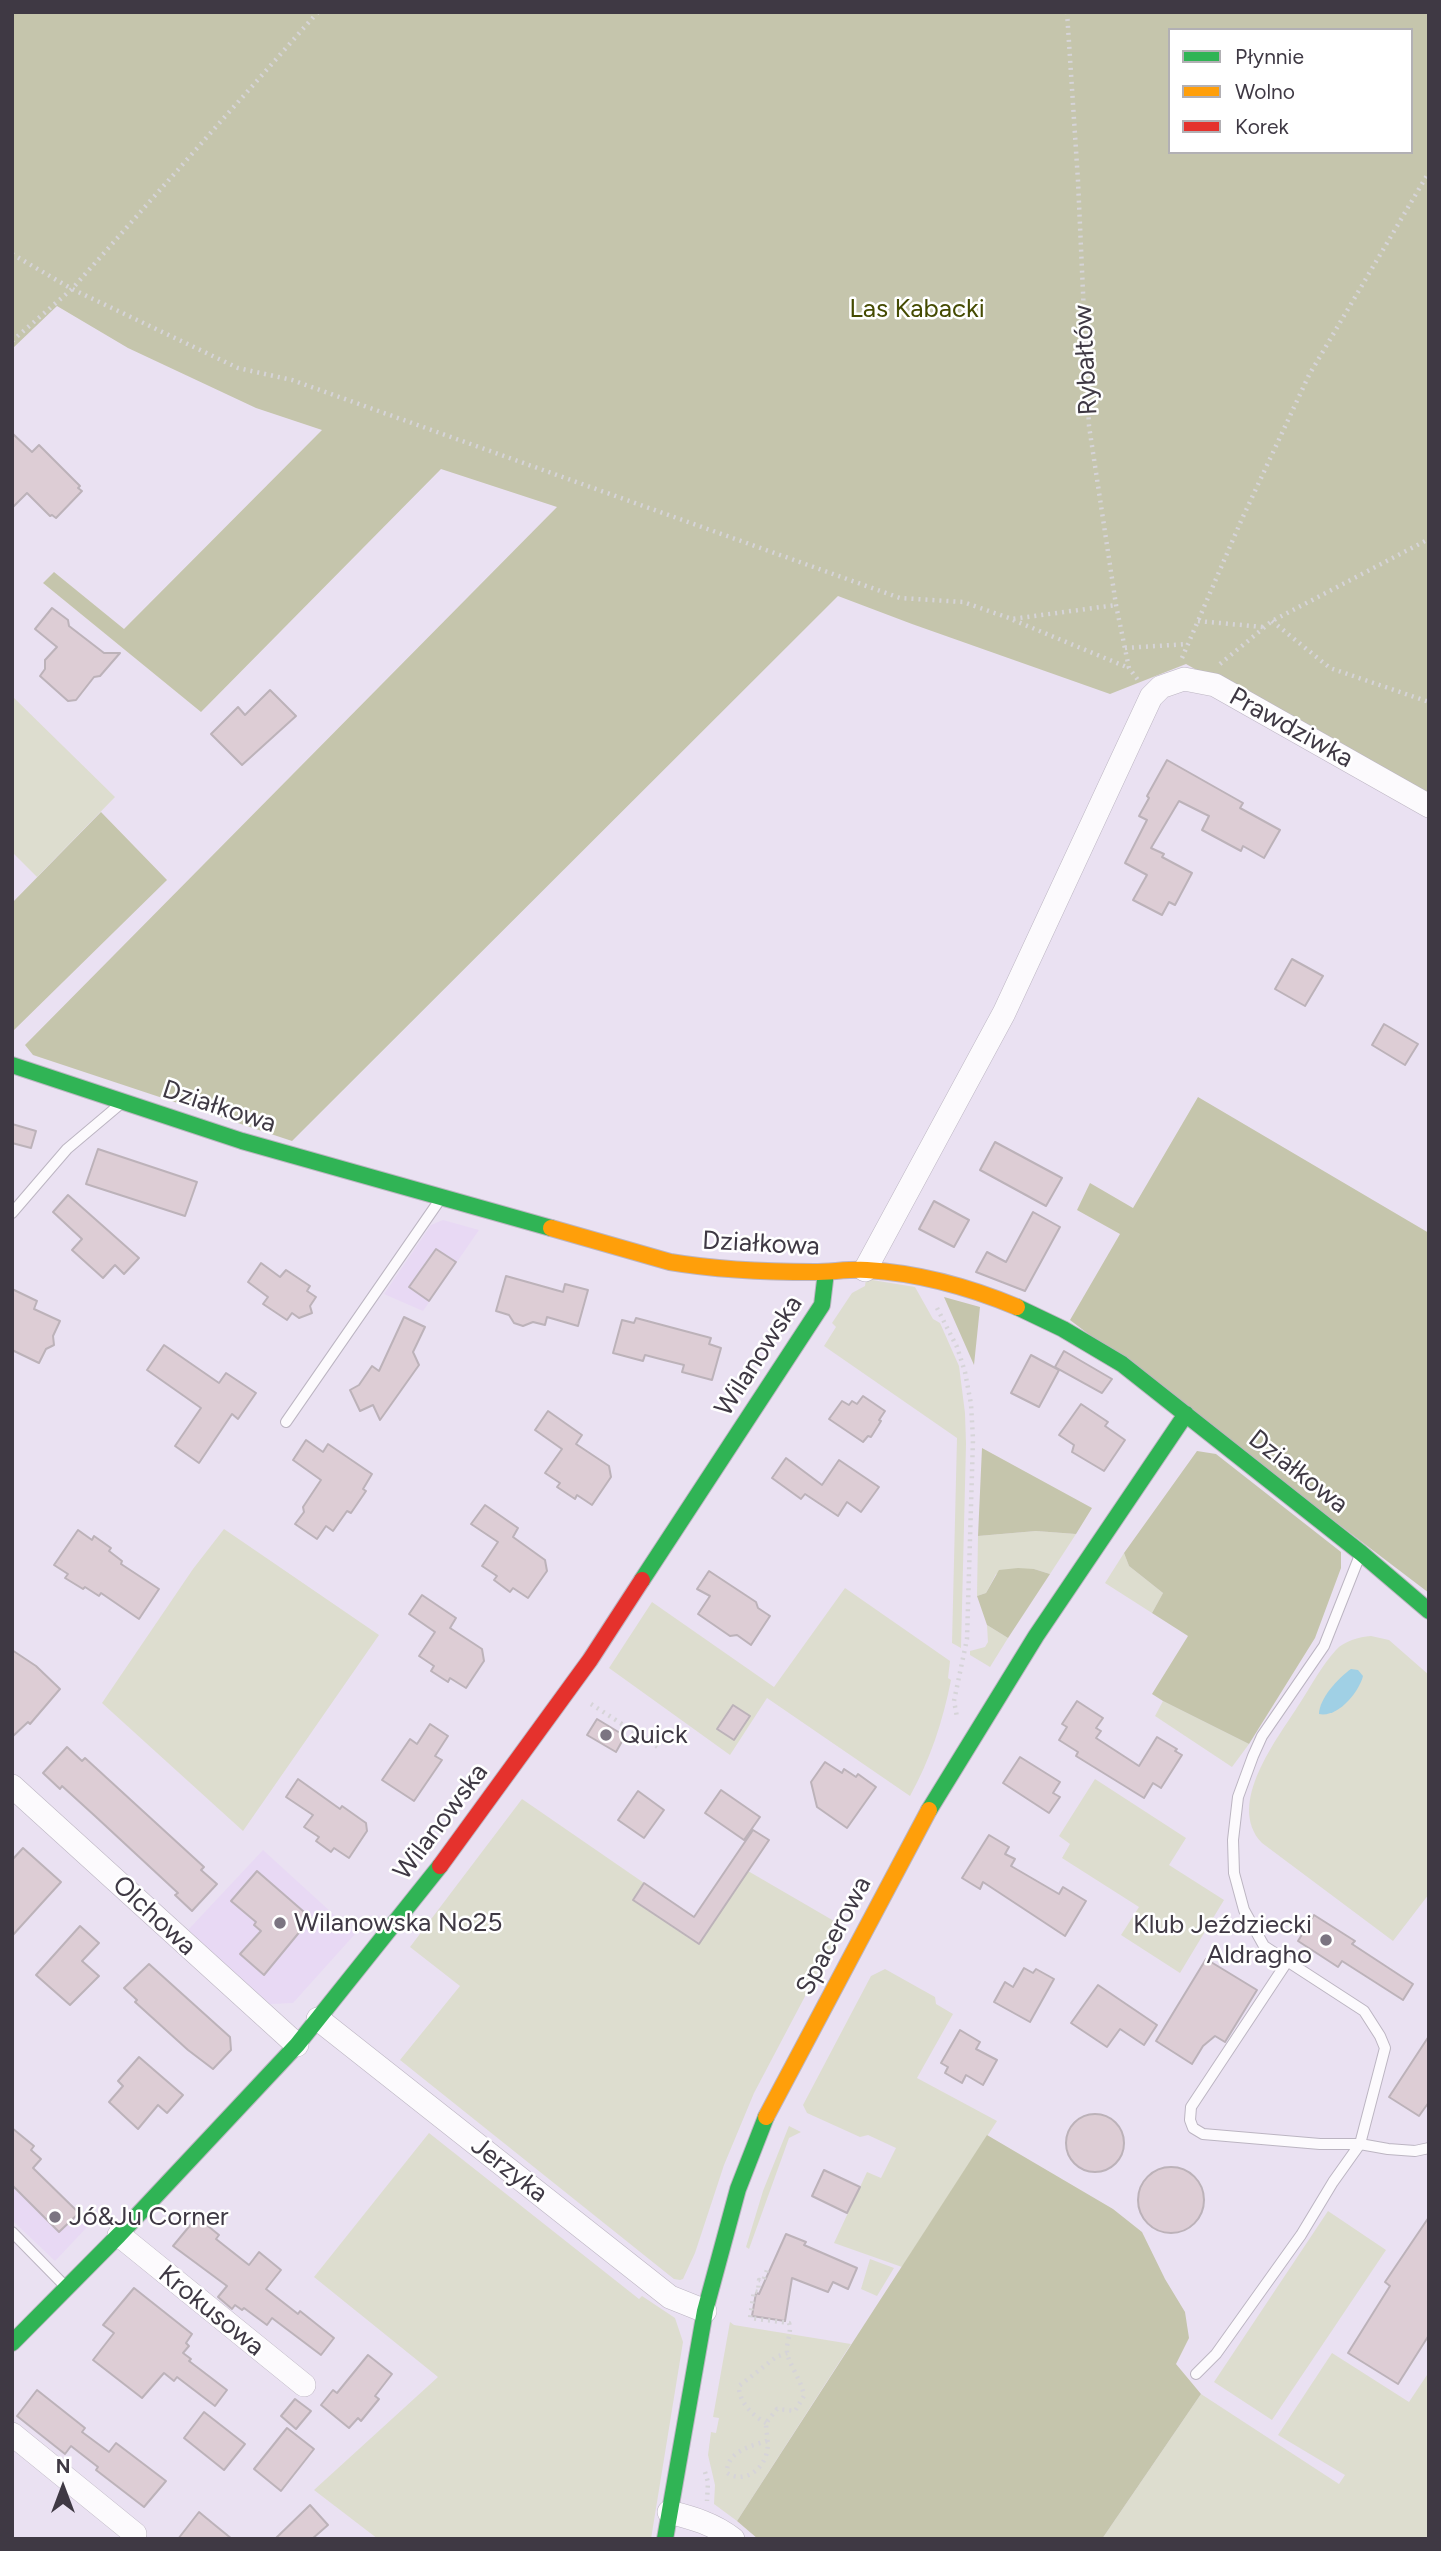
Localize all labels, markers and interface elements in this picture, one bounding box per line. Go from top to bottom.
legend [1168,28,1413,154]
text: Płynnie [1235,44,1304,69]
text: Wolno [1235,79,1295,104]
text: Korek [1235,114,1289,139]
park label: Las Kabacki [849,293,985,325]
street label: Rybałtów [1068,304,1104,416]
street label: Prawdziwka [1224,681,1358,775]
street label: Działkowa [158,1074,280,1140]
street label: Działkowa [701,1225,821,1263]
street label: Wilanowska [709,1290,809,1422]
street label: Działkowa [1242,1423,1354,1521]
place label: Quick [620,1719,687,1751]
marker: Quick [598,1727,614,1743]
street label: Wilanowska [387,1758,495,1886]
street label: Olchowa [106,1870,202,1962]
street label: Spacerowa [790,1871,878,2001]
place label: Wilanowska No25 [294,1907,502,1939]
place label: Klub Jeździecki Aldragho [1133,1909,1312,1970]
marker: Wilanowska No25 [272,1915,288,1931]
marker: Klub Jeździecki Aldragho [1318,1932,1334,1948]
street label: Jerzyka [465,2130,553,2210]
place label: Jó&Ju Corner [69,2201,229,2233]
marker: Jó&Ju Corner [47,2209,63,2225]
street label: Krokusowa [152,2259,270,2363]
north arrow [28,2453,98,2523]
text: N [56,2455,70,2478]

